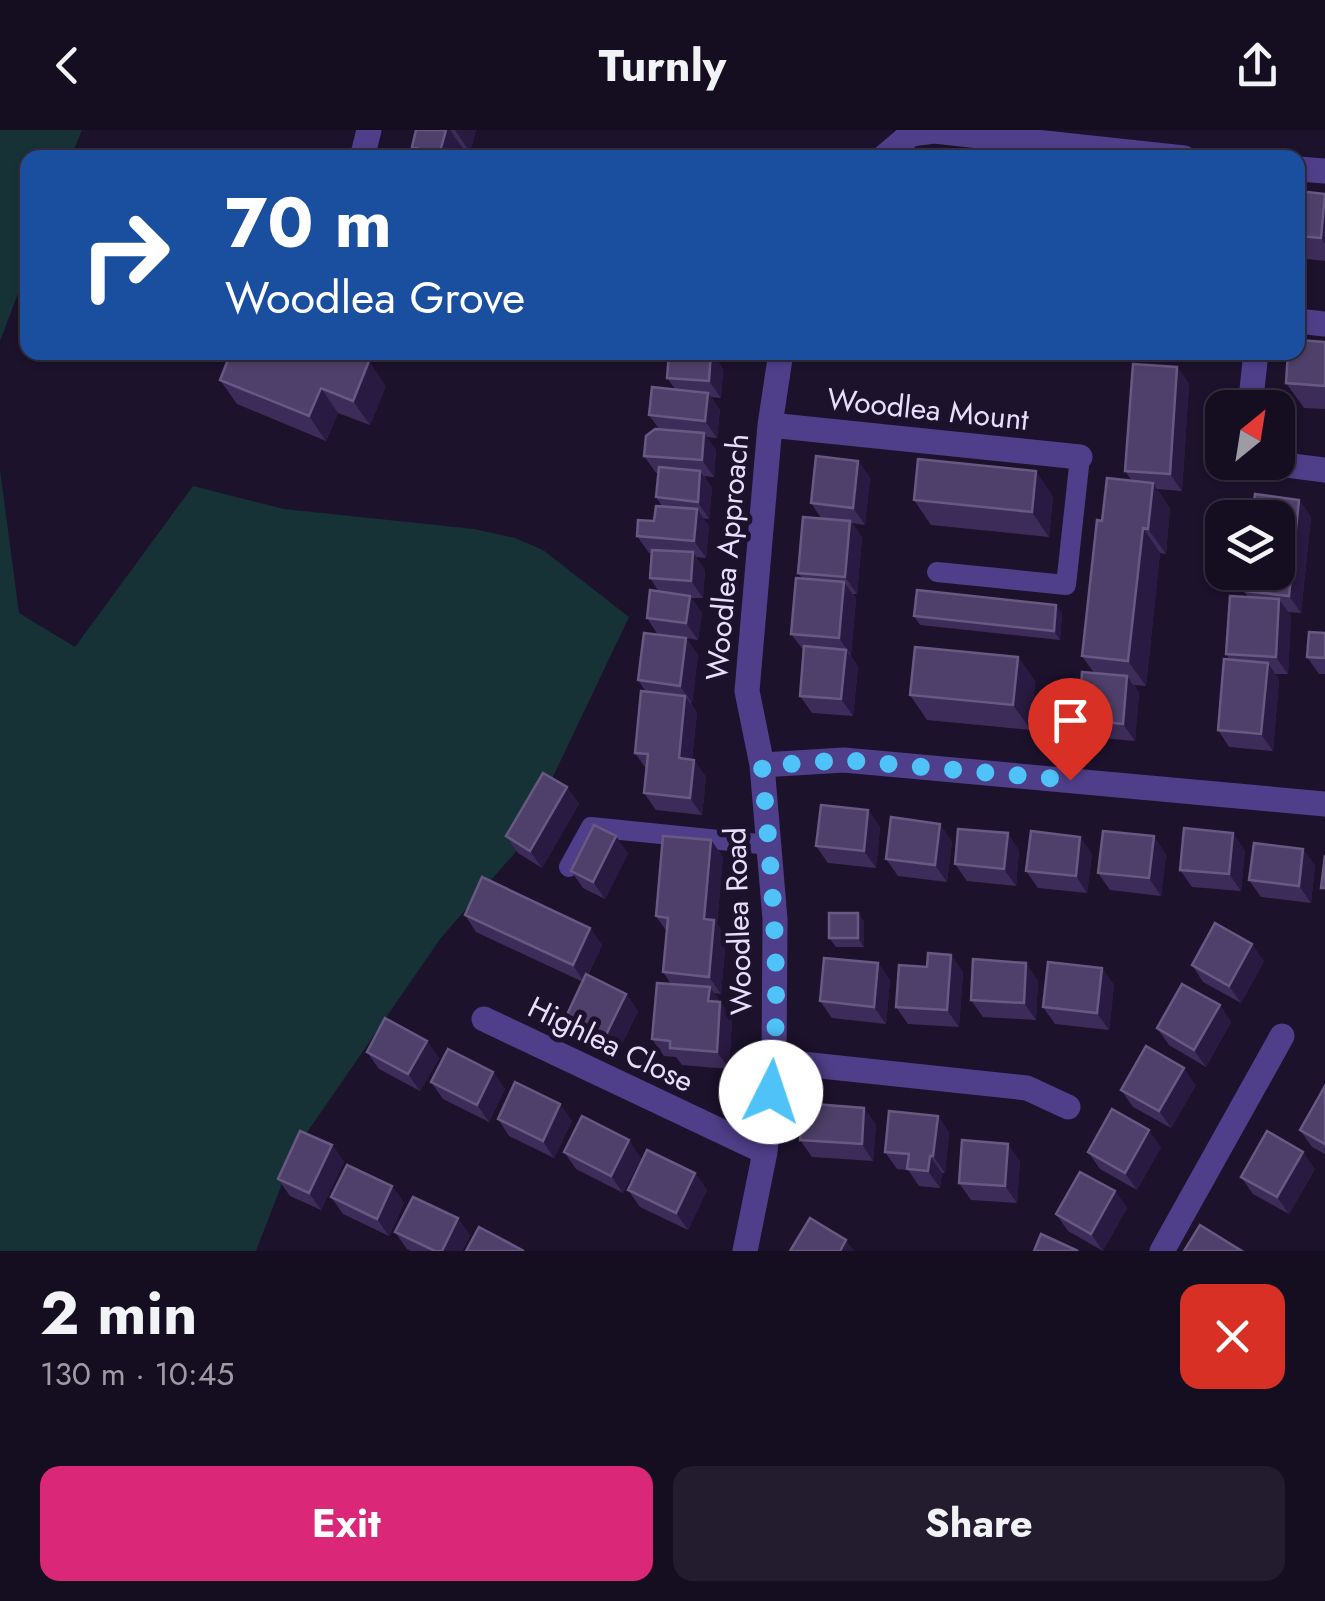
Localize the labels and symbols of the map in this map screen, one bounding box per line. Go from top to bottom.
street label: Woodlea Mount [825,377,1032,441]
north arrow [1205,390,1295,480]
street label: Woodlea Approach [695,432,759,682]
pin [1028,678,1113,781]
street label: Woodlea Road [713,826,763,1016]
street label: Highlea Close [521,985,701,1103]
position arrow [719,1040,823,1144]

